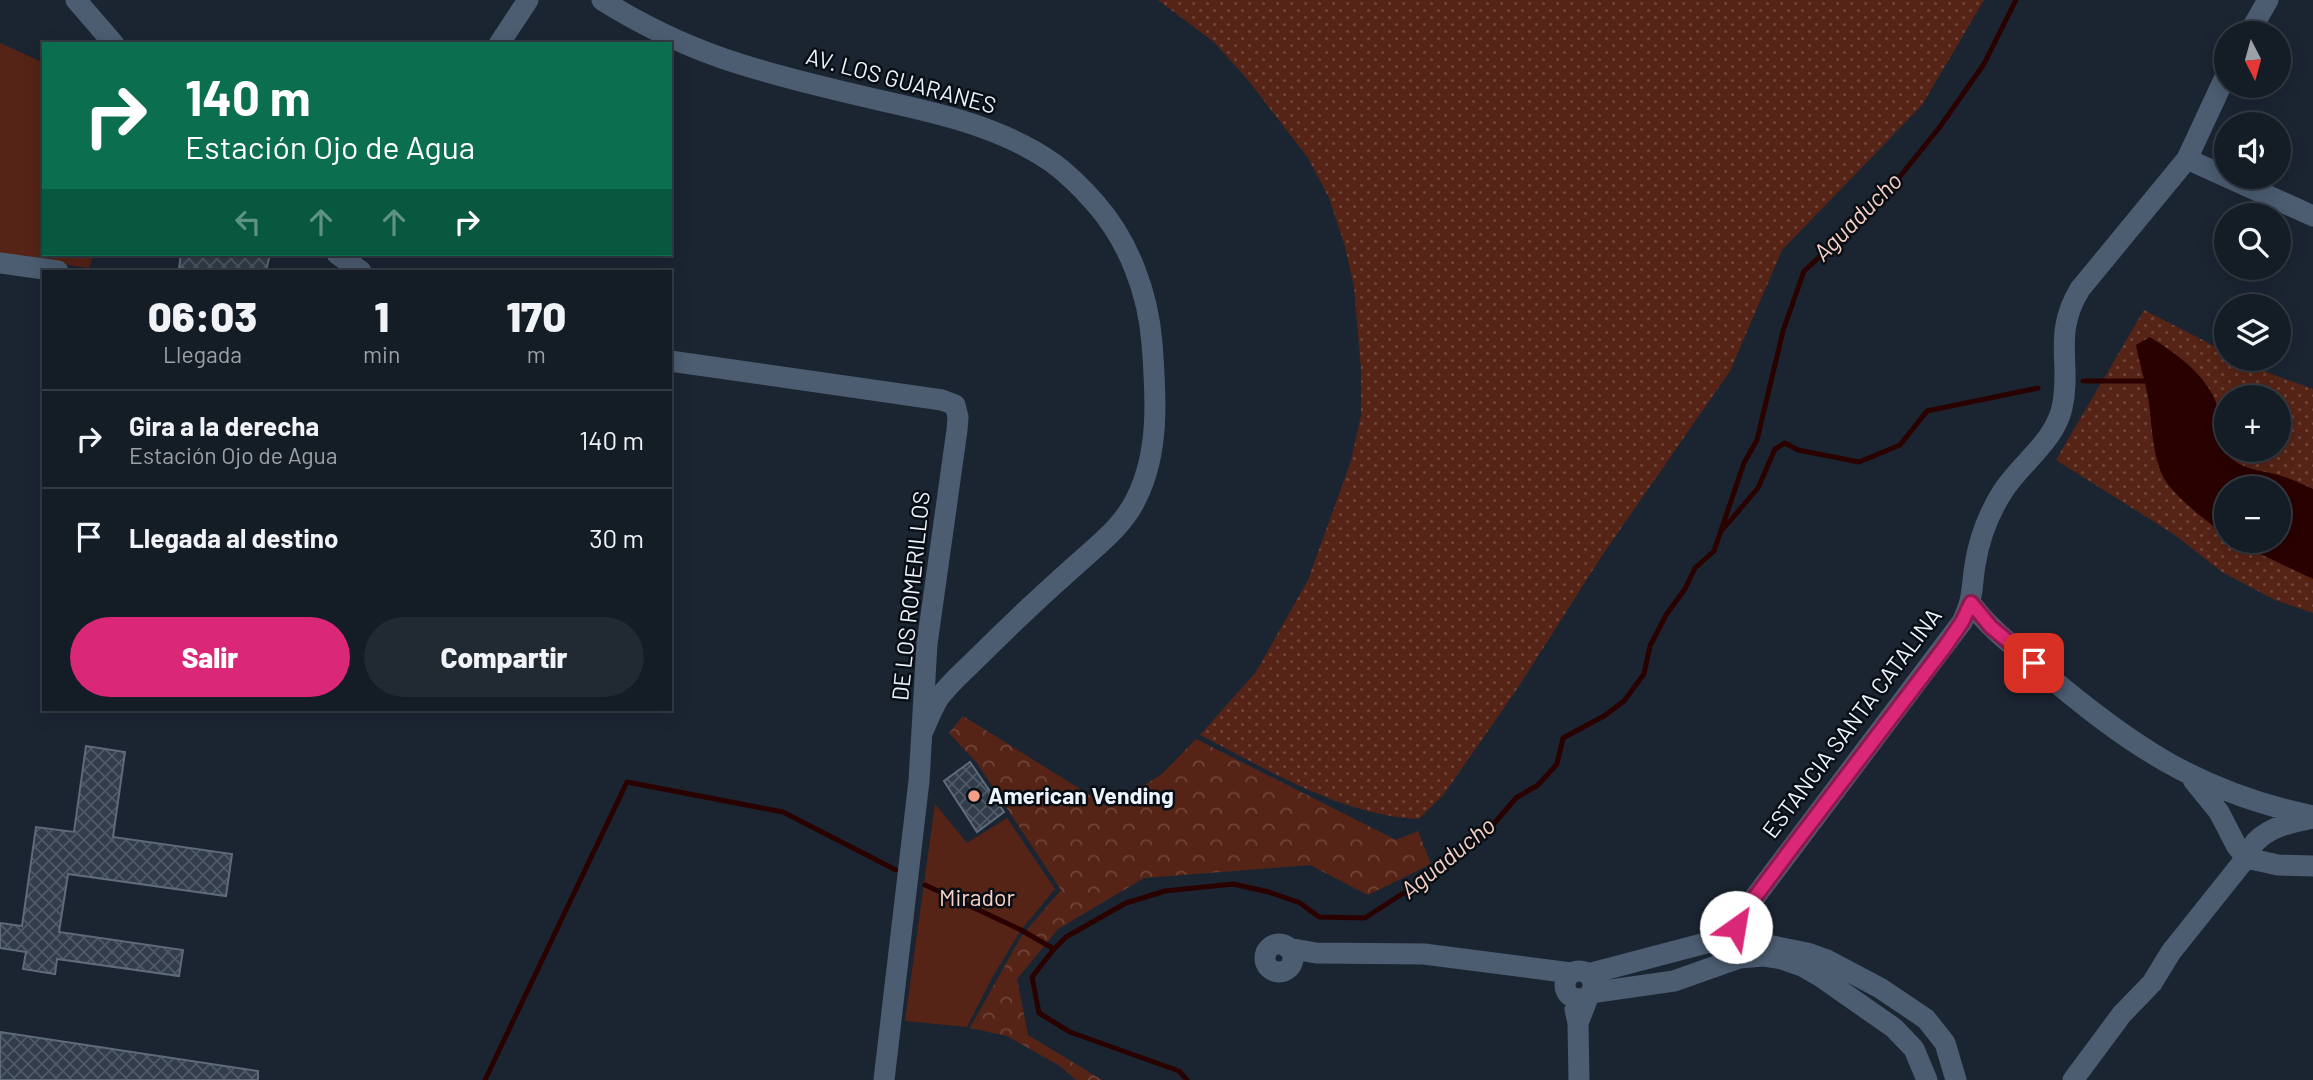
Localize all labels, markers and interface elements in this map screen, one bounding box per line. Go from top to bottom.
north arrow [2214,21,2291,98]
map controls [2214,21,2291,553]
street label: AV. LOS GUARANES [803,41,999,119]
text: 140 m [185,67,311,126]
icon: right [70,70,161,161]
button: sound [2214,112,2291,189]
text: Estación Ojo de Agua [185,127,475,165]
water label: Aguaducho [1807,166,1907,266]
icon: left [229,203,267,241]
icon: ahead [302,203,340,241]
icon: ahead [375,203,413,241]
icon: right [448,203,486,241]
button: search [2214,203,2291,280]
text: 06:03 [148,290,257,340]
text: 1 [374,290,389,340]
text: 170 [506,290,566,340]
button: layers [2214,294,2291,371]
text: Llegada [163,340,242,368]
text: min [363,340,400,368]
text: m [527,340,546,368]
button: + [2214,385,2291,462]
text: Gira a la derecha [129,410,319,441]
icon: right [70,420,108,458]
text: 140 m [579,424,644,455]
text: Estación Ojo de Agua [129,441,338,469]
button: − [2214,476,2291,553]
street label: DE LOS ROMERILLOS [885,490,935,702]
icon: arrive [70,518,108,556]
text: Llegada al destino [129,522,338,553]
text: 30 m [589,522,644,553]
street label: ESTANCIA SANTA CATALINA [1756,602,1947,843]
button: Salir [70,617,350,697]
button: Compartir [364,617,644,697]
pin [2004,633,2064,693]
icon: arrive [2015,644,2053,682]
place label: American Vending [988,781,1174,809]
marker: American Vending [966,788,982,804]
water label: Aguaducho [1394,810,1500,904]
park label: Mirador [939,883,1016,911]
position arrow [1699,890,1773,964]

